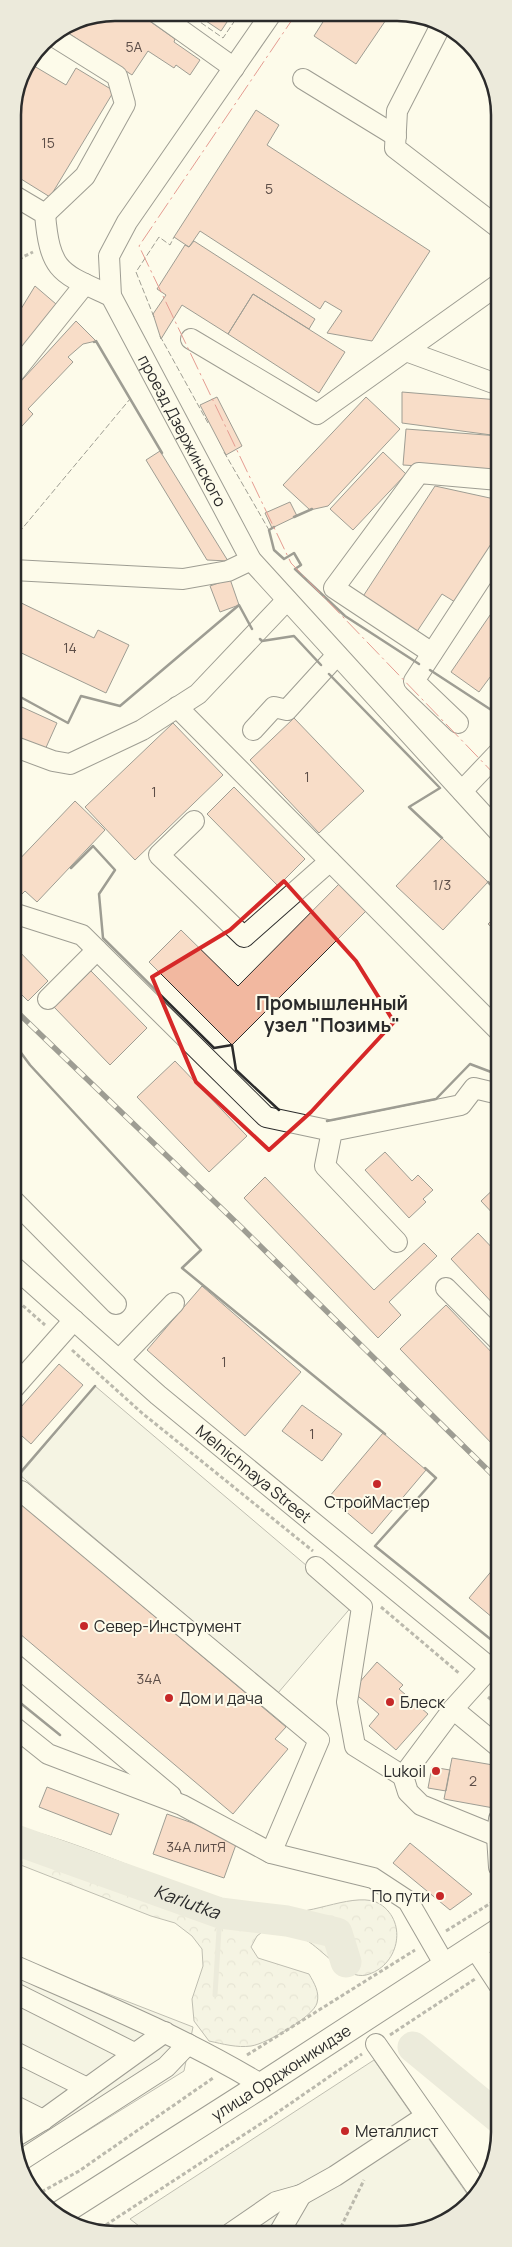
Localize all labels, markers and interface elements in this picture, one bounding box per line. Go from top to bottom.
house number: 5А [126,37,143,56]
house number: 15 [41,133,55,152]
house number: 5 [265,179,273,198]
street label: проезд Дзержинского [133,351,232,511]
house number: 14 [63,638,77,657]
house number: 1 [304,767,310,786]
house number: 1 [151,782,157,801]
house number: 1/3 [433,875,451,894]
district label: Промышленный узел "Позимь" [256,990,408,1038]
house number: 1 [221,1352,227,1371]
street label: Melnichnaya Street [191,1420,316,1528]
house number: 1 [309,1424,315,1443]
marker: СтройМастер [371,1478,383,1490]
place label: СтройМастер [324,1491,430,1513]
place label: Север-Инструмент [94,1615,242,1637]
marker: Север-Инструмент [78,1620,90,1632]
house number: 34А [136,1669,162,1688]
place label: Дом и дача [179,1687,263,1709]
place label: Блеск [400,1691,446,1713]
marker: Дом и дача [163,1692,175,1704]
marker: Блеск [384,1696,396,1708]
place label: Lukoil [384,1760,426,1782]
marker: Lukoil [430,1765,442,1777]
house number: 2 [469,1771,477,1790]
house number: 34А литЯ [166,1837,226,1856]
water label: Karlutka [151,1878,224,1924]
place label: По пути [372,1885,430,1907]
marker: По пути [434,1890,446,1902]
street label: улица Орджоникидзе [207,2019,355,2126]
place label: Металлист [355,2120,439,2142]
marker: Металлист [339,2125,351,2137]

